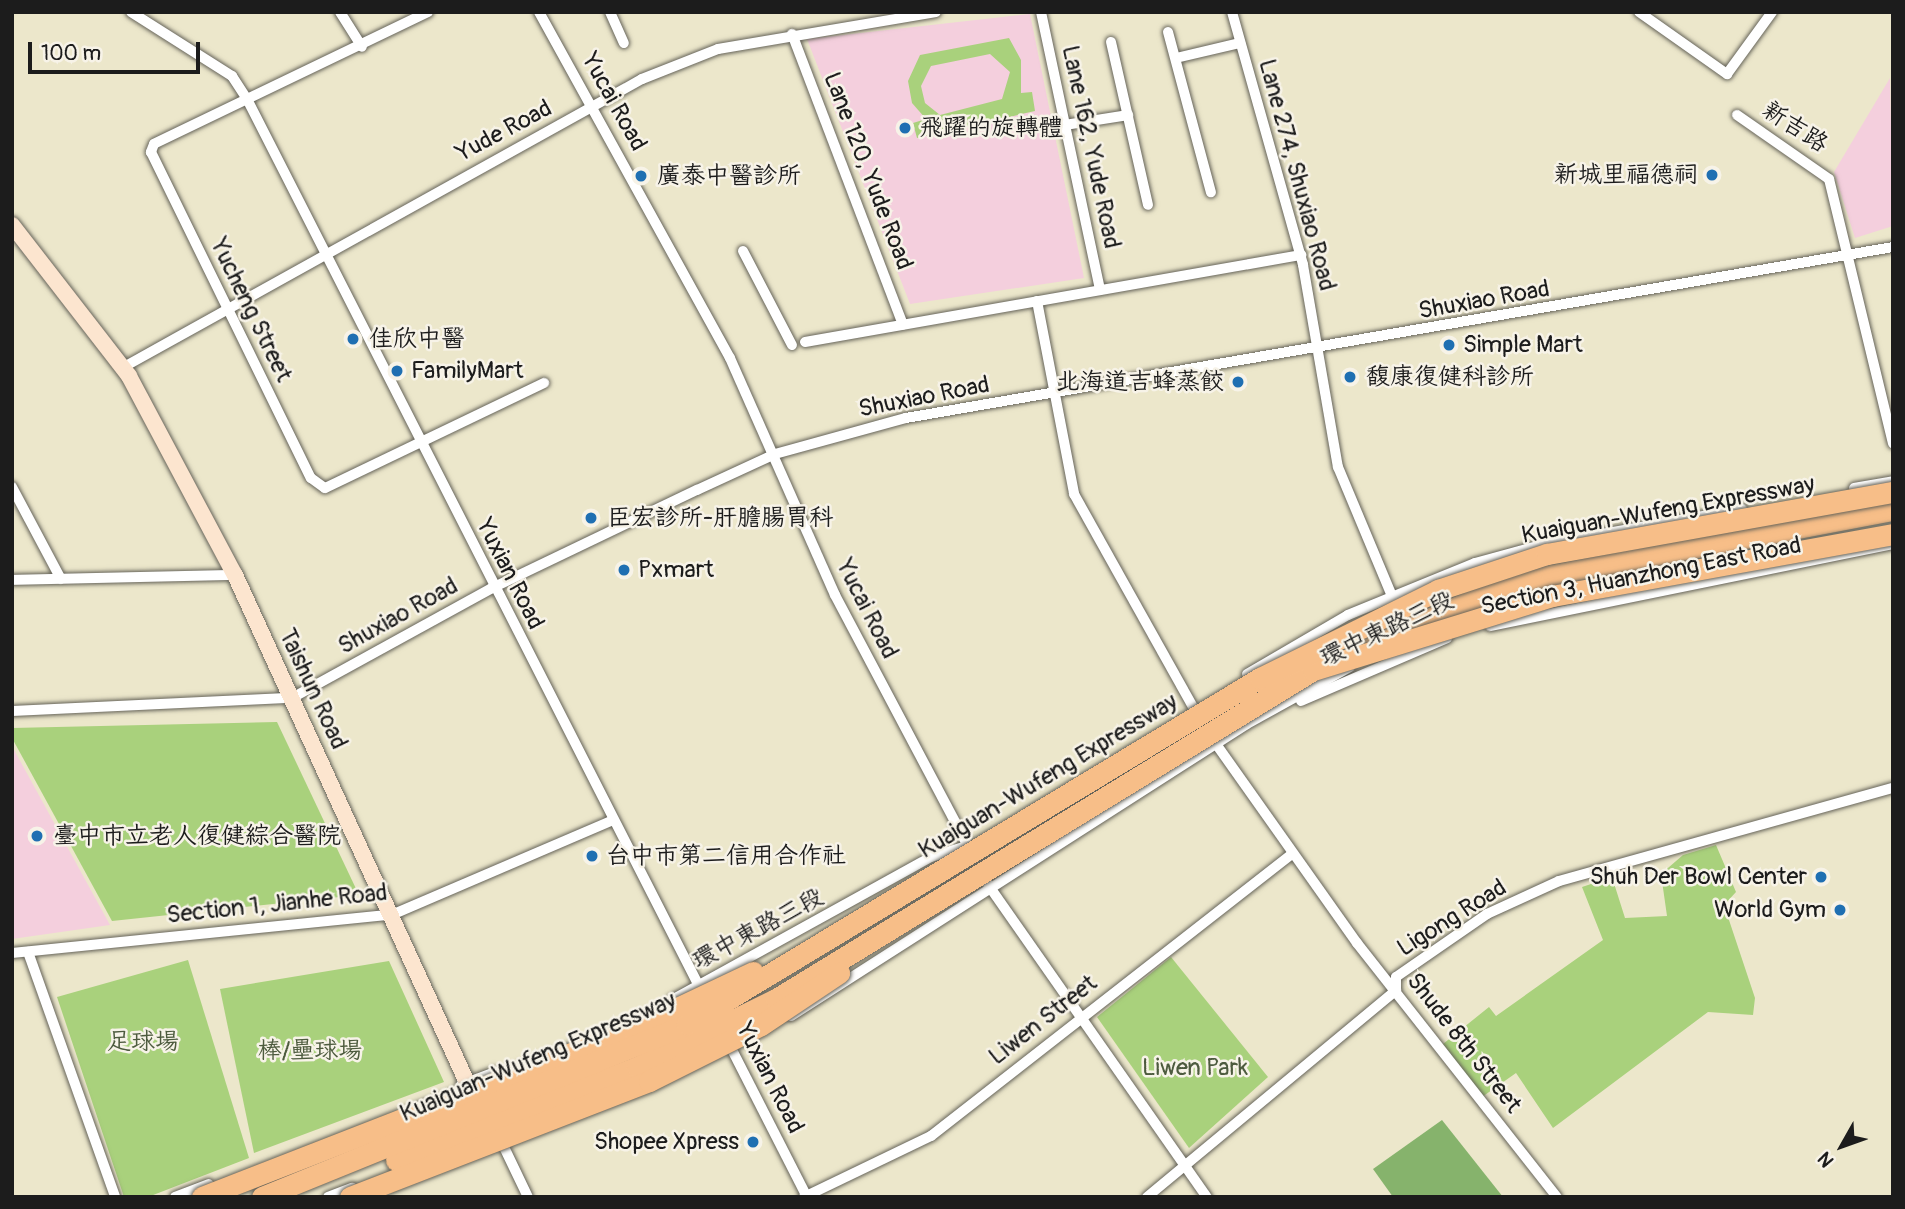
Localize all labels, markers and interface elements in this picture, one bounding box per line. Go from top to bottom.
scale bar [32,28,203,72]
text: 100 m [41,40,101,67]
street label: Lane 162, Yude Road [1055,43,1127,251]
street label: Yucai Road [575,48,653,156]
street label: Lane 274, Shuxiao Road [1252,56,1342,294]
street label: Lane 120, Yude Road [817,68,919,274]
street label: Yude Road [451,94,557,168]
street label: 新吉路 [1757,95,1833,159]
place label: 飛躍的旋轉體 [919,114,1063,142]
marker: 飛躍的旋轉體 [897,120,913,136]
place label: 新城里福德祠 [1554,161,1698,189]
place label: 廣泰中醫診所 [657,162,801,190]
marker: 廣泰中醫診所 [631,166,651,186]
marker: 新城里福德祠 [1704,167,1720,183]
street label: Yucheng Street [204,234,298,386]
street label: Shuxiao Road [1416,274,1552,326]
place label: 佳欣中醫 [369,325,465,353]
marker: 佳欣中醫 [343,329,363,349]
place label: Simple Mart [1463,331,1583,359]
marker: Simple Mart [1441,337,1457,353]
place label: FamilyMart [411,357,523,385]
marker: FamilyMart [389,363,405,379]
place label: 馥康復健科診所 [1366,363,1534,391]
marker: 馥康復健科診所 [1340,367,1360,387]
place label: 北海道吉蜂蒸餃 [1056,368,1224,396]
street label: Shuxiao Road [856,370,992,424]
marker: 北海道吉蜂蒸餃 [1230,374,1246,390]
street label: Kuaiguan-Wufeng Expressway [1519,470,1817,550]
place label: 臣宏診所-肝膽腸胃科 [607,504,833,532]
marker: 臣宏診所-肝膽腸胃科 [581,508,601,528]
street label: Yuxian Road [470,514,550,634]
street label: Section 3, Huanzhong East Road [1478,531,1804,621]
street label: Yucai Road [830,554,904,664]
place label: Pxmart [638,556,714,584]
marker: Pxmart [616,562,632,578]
street label: Shuxiao Road [333,571,463,661]
street label: 環中東路三段 [1316,586,1458,672]
street label: Taishun Road [273,624,353,754]
street label: Kuaiguan-Wufeng Expressway [913,687,1183,865]
place label: 臺中市立老人復健綜合醫院 [53,822,341,850]
marker: 臺中市立老人復健綜合醫院 [27,826,47,846]
place label: 台中市第二信用合作社 [606,842,846,870]
marker: 台中市第二信用合作社 [584,848,600,864]
place label: Shuh Der Bowl Center [1590,863,1807,891]
marker: Shuh Der Bowl Center [1813,869,1829,885]
street label: Ligong Road [1392,873,1512,963]
street label: Section 1, Jianhe Road [165,878,389,930]
street label: 環中東路三段 [688,882,828,976]
place label: World Gym [1714,896,1826,924]
marker: World Gym [1832,902,1848,918]
street label: Shude 8th Street [1400,967,1528,1119]
street label: Liwen Street [983,969,1103,1071]
street label: Kuaiguan-Wufeng Expressway [396,986,680,1128]
street label: Yuxian Road [730,1018,810,1138]
park label: 足球場 [107,1028,179,1056]
park label: 棒/壘球場 [258,1037,362,1065]
park label: Liwen Park [1142,1054,1248,1082]
north arrow [1807,1111,1877,1181]
place label: Shopee Xpress [594,1128,739,1156]
marker: Shopee Xpress [745,1134,761,1150]
text: N [1813,1147,1839,1172]

